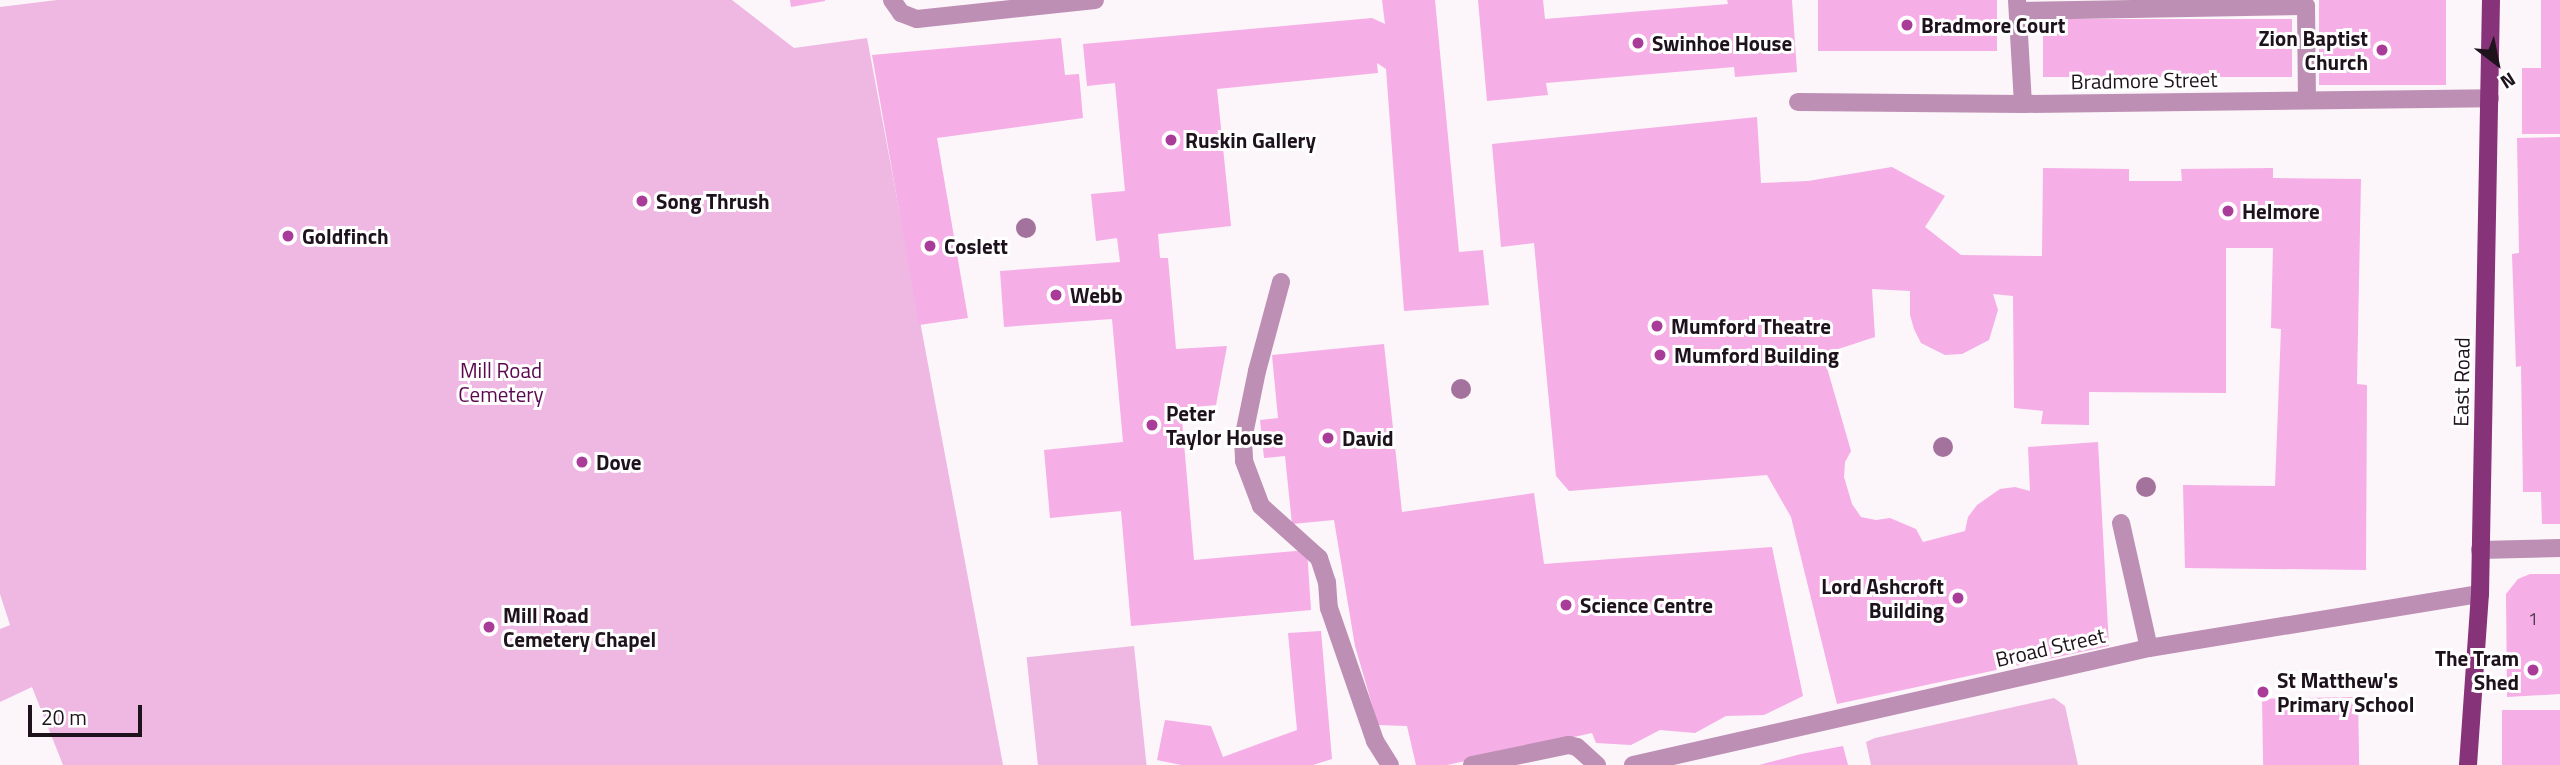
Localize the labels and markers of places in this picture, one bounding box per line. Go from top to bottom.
place label: Bradmore Court [1921,12,2065,38]
marker: Bradmore Court [1899,17,1915,33]
place label: Zion Baptist Church [2258,25,2368,75]
place label: Swinhoe House [1652,30,1792,56]
marker: Swinhoe House [1630,35,1646,51]
marker: Zion Baptist Church [2374,42,2390,58]
place label: Ruskin Gallery [1185,127,1316,153]
marker: Ruskin Gallery [1163,132,1179,148]
place label: Song Thrush [656,188,770,214]
marker: Song Thrush [634,193,650,209]
place label: Helmore [2242,198,2320,224]
marker: Helmore [2220,203,2236,219]
place label: Goldfinch [302,223,389,249]
marker: Goldfinch [280,228,296,244]
place label: Coslett [944,233,1008,259]
marker: Coslett [922,238,938,254]
place label: Webb [1070,282,1123,308]
marker: Webb [1048,287,1064,303]
place label: Mumford Theatre [1671,313,1831,339]
marker: Mumford Theatre [1649,318,1665,334]
place label: Mumford Building [1674,342,1839,368]
marker: Mumford Building [1652,347,1668,363]
place label: Peter Taylor House [1166,400,1283,450]
marker: Peter Taylor House [1144,417,1160,433]
place label: David [1342,425,1393,451]
marker: David [1320,430,1336,446]
place label: Dove [596,449,641,475]
marker: Dove [574,454,590,470]
place label: Lord Ashcroft Building [1821,573,1944,623]
marker: Lord Ashcroft Building [1950,590,1966,606]
place label: Science Centre [1580,592,1713,618]
marker: Science Centre [1558,597,1574,613]
place label: Mill Road Cemetery Chapel [503,602,656,652]
marker: Mill Road Cemetery Chapel [481,619,497,635]
place label: The Tram Shed [2435,645,2519,695]
marker: The Tram Shed [2525,662,2541,678]
place label: St Matthew's Primary School [2277,667,2414,717]
marker: St Matthew's Primary School [2255,684,2271,700]

